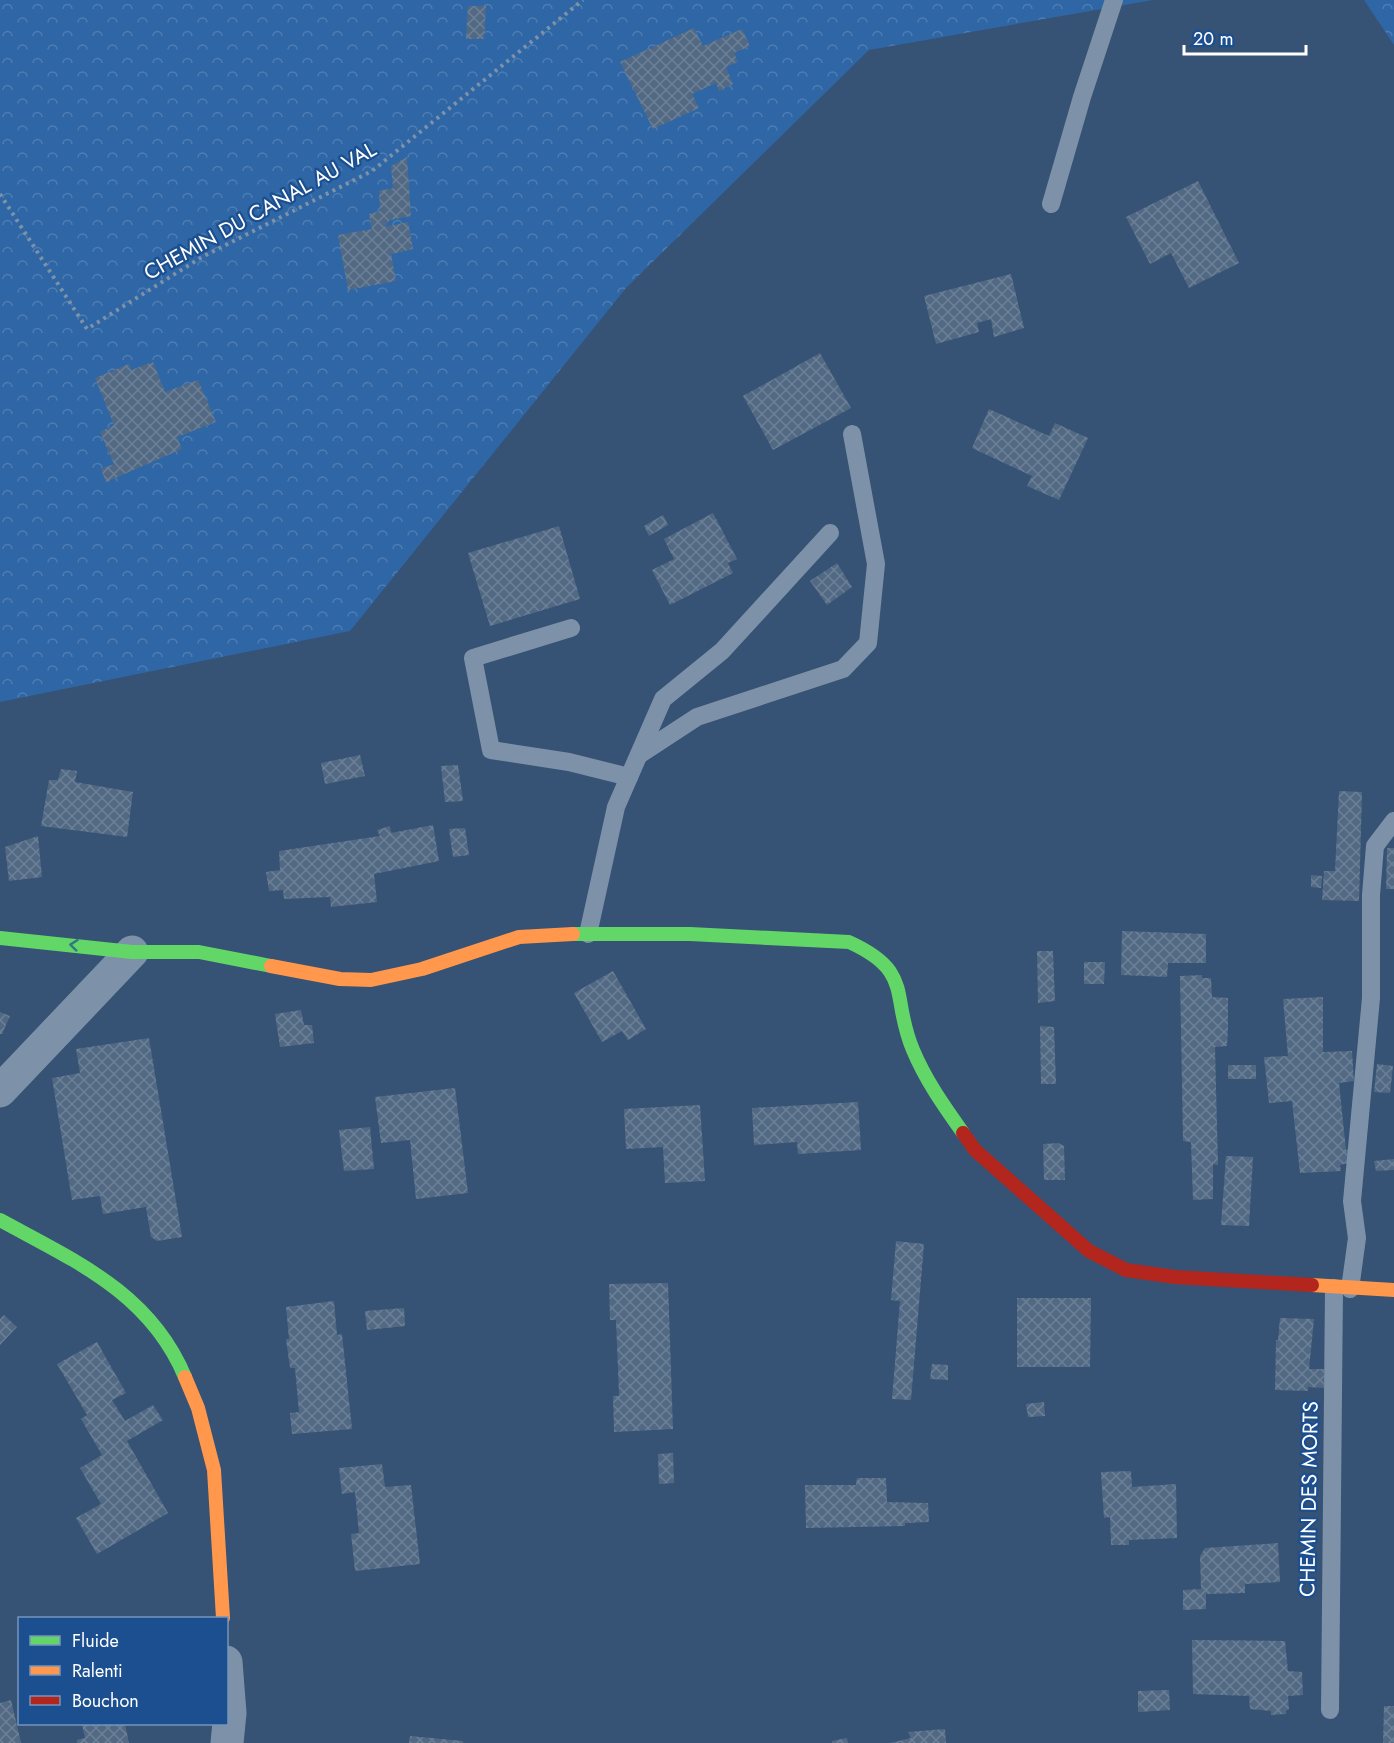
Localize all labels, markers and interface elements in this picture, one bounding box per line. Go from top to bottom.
scale bar [1184,18,1306,56]
text: 20 m [1193,26,1233,52]
street label: CHEMIN DU CANAL AU VAL [138,134,382,288]
one-way arrow [69,940,78,952]
street label: CHEMIN DES MORTS [1292,1401,1326,1597]
legend [18,1617,228,1725]
text: Fluide [72,1628,119,1654]
text: Ralenti [72,1658,123,1684]
text: Bouchon [72,1688,139,1714]

